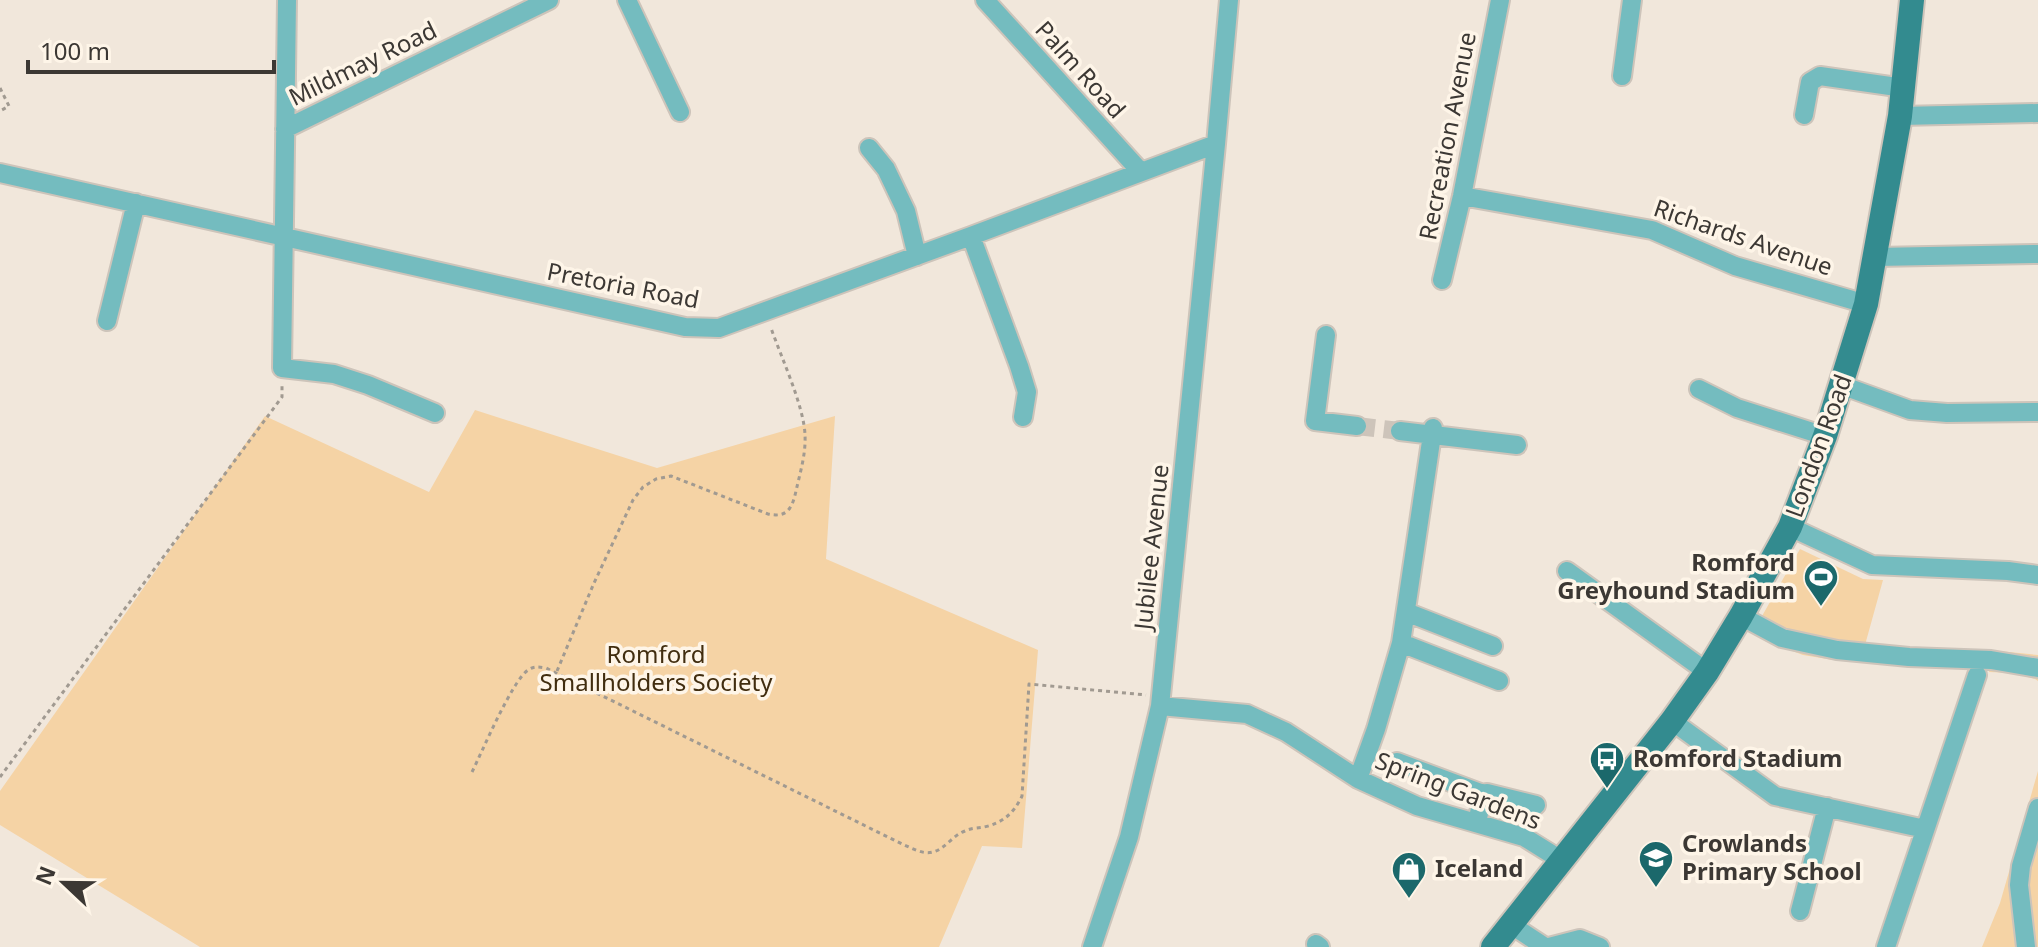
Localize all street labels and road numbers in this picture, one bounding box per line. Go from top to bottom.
street label: Mildmay Road [283,13,442,113]
street label: Palm Road [1029,13,1134,125]
street label: Recreation Avenue [1410,29,1483,242]
street label: Richards Avenue [1650,191,1837,283]
street label: Pretoria Road [544,254,702,315]
street label: London Road [1776,369,1859,522]
street label: Jubilee Avenue [1125,463,1176,633]
street label: Spring Gardens [1371,743,1546,836]

